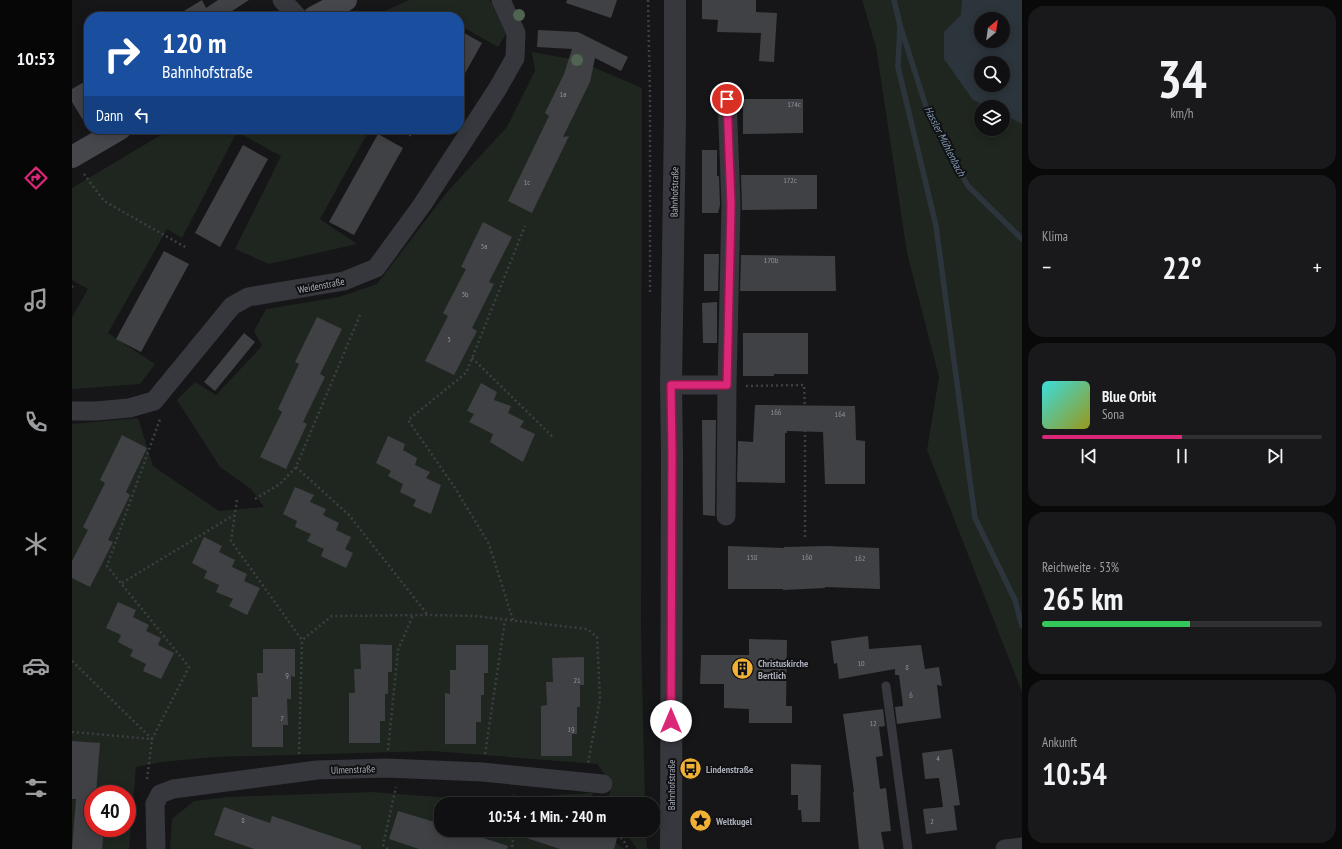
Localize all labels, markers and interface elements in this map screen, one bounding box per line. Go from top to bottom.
north arrow [974,12,1010,48]
map controls [974,12,1010,136]
text: 120 m [162,24,226,61]
icon: right [96,28,148,80]
text: 34 [1157,45,1207,112]
text: 10:53 [17,47,55,70]
button: search [974,56,1010,92]
text: Bahnhofstraße [162,60,253,83]
pin [710,82,744,116]
icon: arrive [716,88,738,110]
house number: 1a [560,89,566,99]
house number: 174c [787,99,801,109]
button: layers [974,100,1010,136]
icon: left [131,104,153,126]
water label: Hassler Mühlenbach [921,104,969,179]
text: km/h [1170,105,1194,122]
text: Dann [96,106,123,125]
icon: directions [22,164,50,192]
street label: Bahnhofstraße [668,167,681,217]
house number: 172c [783,175,797,185]
house number: 1c [524,177,530,187]
text: Klima [1042,228,1068,245]
house number: 3a [481,241,487,251]
text: 22° [1162,248,1202,287]
text: − [1042,253,1051,281]
text: + [1313,253,1322,281]
house number: 170b [764,255,779,265]
street label: Weidenstraße [297,275,346,296]
icon: music [22,286,50,314]
house number: 3b [461,289,469,299]
house number: 5 [447,334,451,344]
text: Blue Orbit [1102,387,1156,406]
text: Sona [1102,406,1124,423]
house number: 166 [771,407,782,417]
icon: phone [22,408,50,436]
house number: 164 [835,409,846,419]
icon: previous [1078,445,1100,467]
icon: pause [1171,445,1193,467]
icon: next [1264,445,1286,467]
icon: climate [22,530,50,558]
house number: 158 [747,552,758,562]
house number: 160 [802,552,813,562]
house number: 162 [855,553,866,563]
text: Reichweite · 53% [1042,559,1119,576]
text: 265 km [1042,579,1123,618]
icon: car [22,652,50,680]
building icon: Christuskirche Bertlich [730,656,756,682]
place label: Christuskirche Bertlich [758,657,808,682]
house number: 10 [857,658,865,668]
house number: 8 [905,662,909,672]
house number: 9 [285,670,289,680]
house number: 21 [573,675,581,685]
house number: 6 [909,690,913,700]
position arrow [650,700,692,742]
house number: 7 [280,713,284,723]
house number: 12 [869,718,877,728]
house number: 19 [567,724,575,734]
text: Ankunft [1042,734,1077,751]
house number: 4 [936,753,940,763]
text: 10:54 [1042,754,1107,793]
bus stop icon: Lindenstraße [678,756,704,782]
street label: Bahnhofstraße [665,760,678,810]
street label: Ulmenstraße [331,762,375,777]
place label: Lindenstraße [706,763,753,776]
icon: filters [22,774,50,802]
speed limit sign: 40 [84,785,136,837]
text: 10:54 · 1 Min. · 240 m [488,807,606,826]
place icon: Weltkugel [687,808,713,834]
house number: 8 [241,815,245,825]
place label: Weltkugel [715,815,753,828]
house number: 2 [930,816,934,826]

